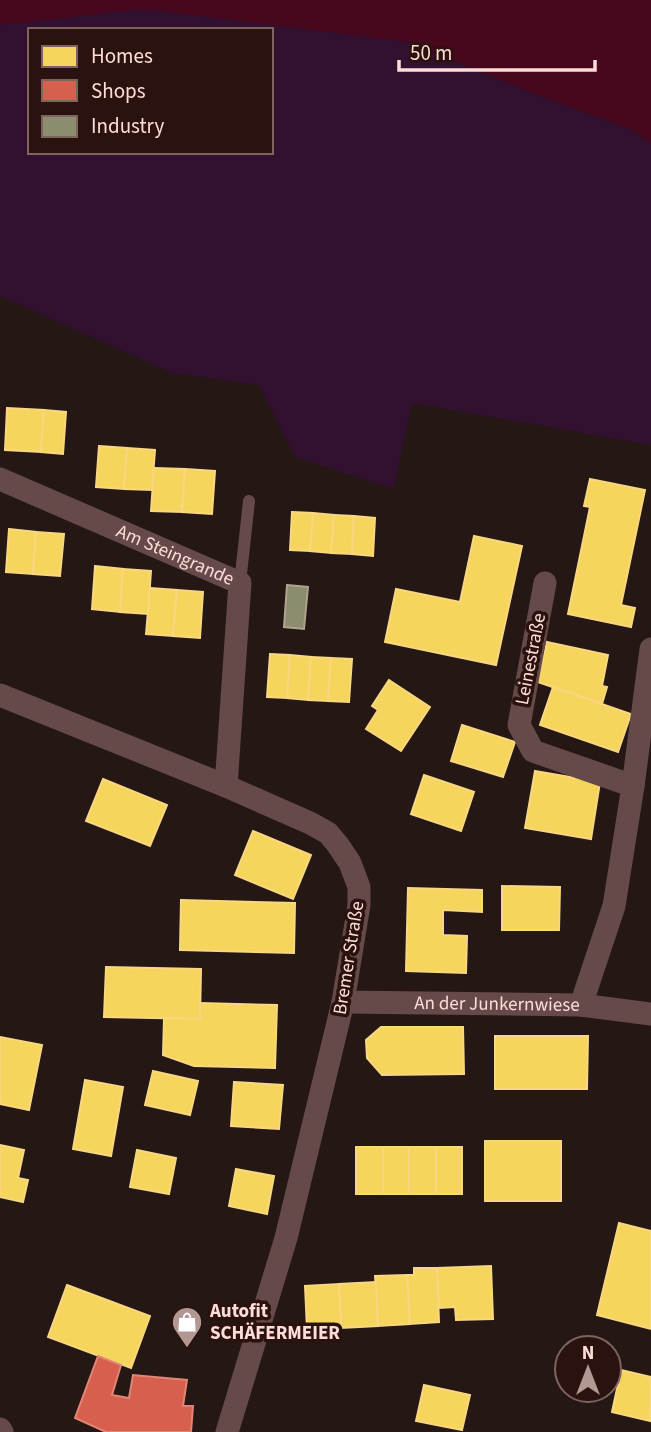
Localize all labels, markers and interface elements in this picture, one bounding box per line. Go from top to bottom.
legend [28,28,273,154]
scale bar [399,28,595,72]
text: 50 m [410,38,452,68]
text: Homes [91,41,153,71]
text: Shops [91,76,146,106]
text: Industry [91,111,164,141]
street label: Am Steingrande [112,518,238,592]
street label: Leinestraße [509,611,553,707]
street label: Bremer Straße [327,899,371,1017]
street label: An der Junkernwiese [414,989,580,1018]
place label: Autofit SCHÄFERMEIER [209,1298,340,1347]
shop icon: Autofit SCHÄFERMEIER [170,1305,204,1349]
north arrow [553,1334,623,1404]
text: N [582,1340,594,1367]

